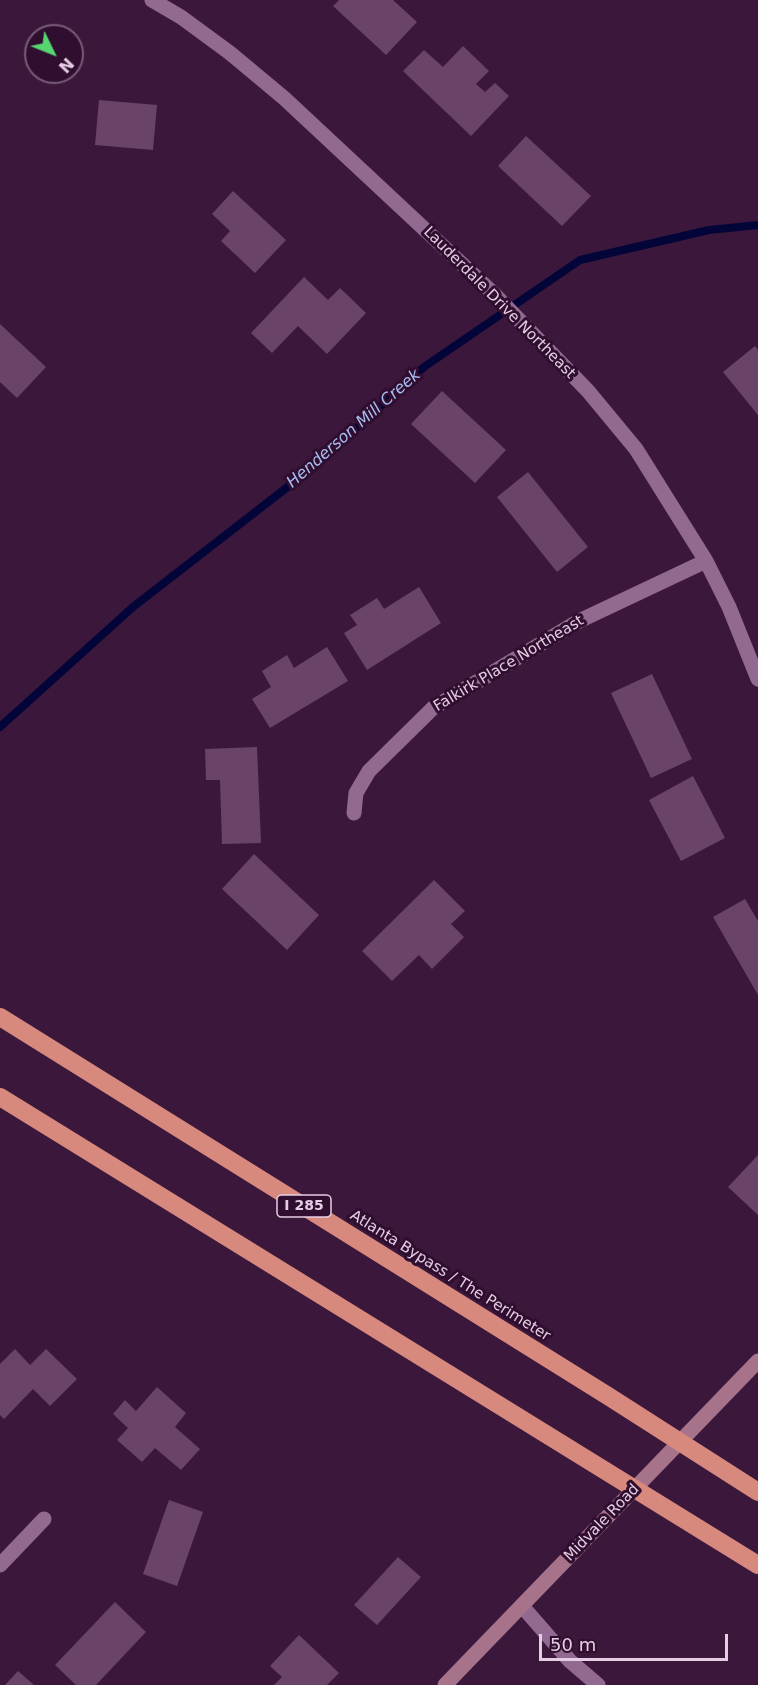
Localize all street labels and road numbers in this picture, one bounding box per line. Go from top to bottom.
street label: Lauderdale Drive Northeast [419,223,579,383]
street label: Falkirk Place Northeast [431,612,587,716]
road number: I 285 [277,1195,331,1217]
street label: Atlanta Bypass / The Perimeter [347,1207,553,1345]
street label: Midvale Road [561,1481,643,1565]

